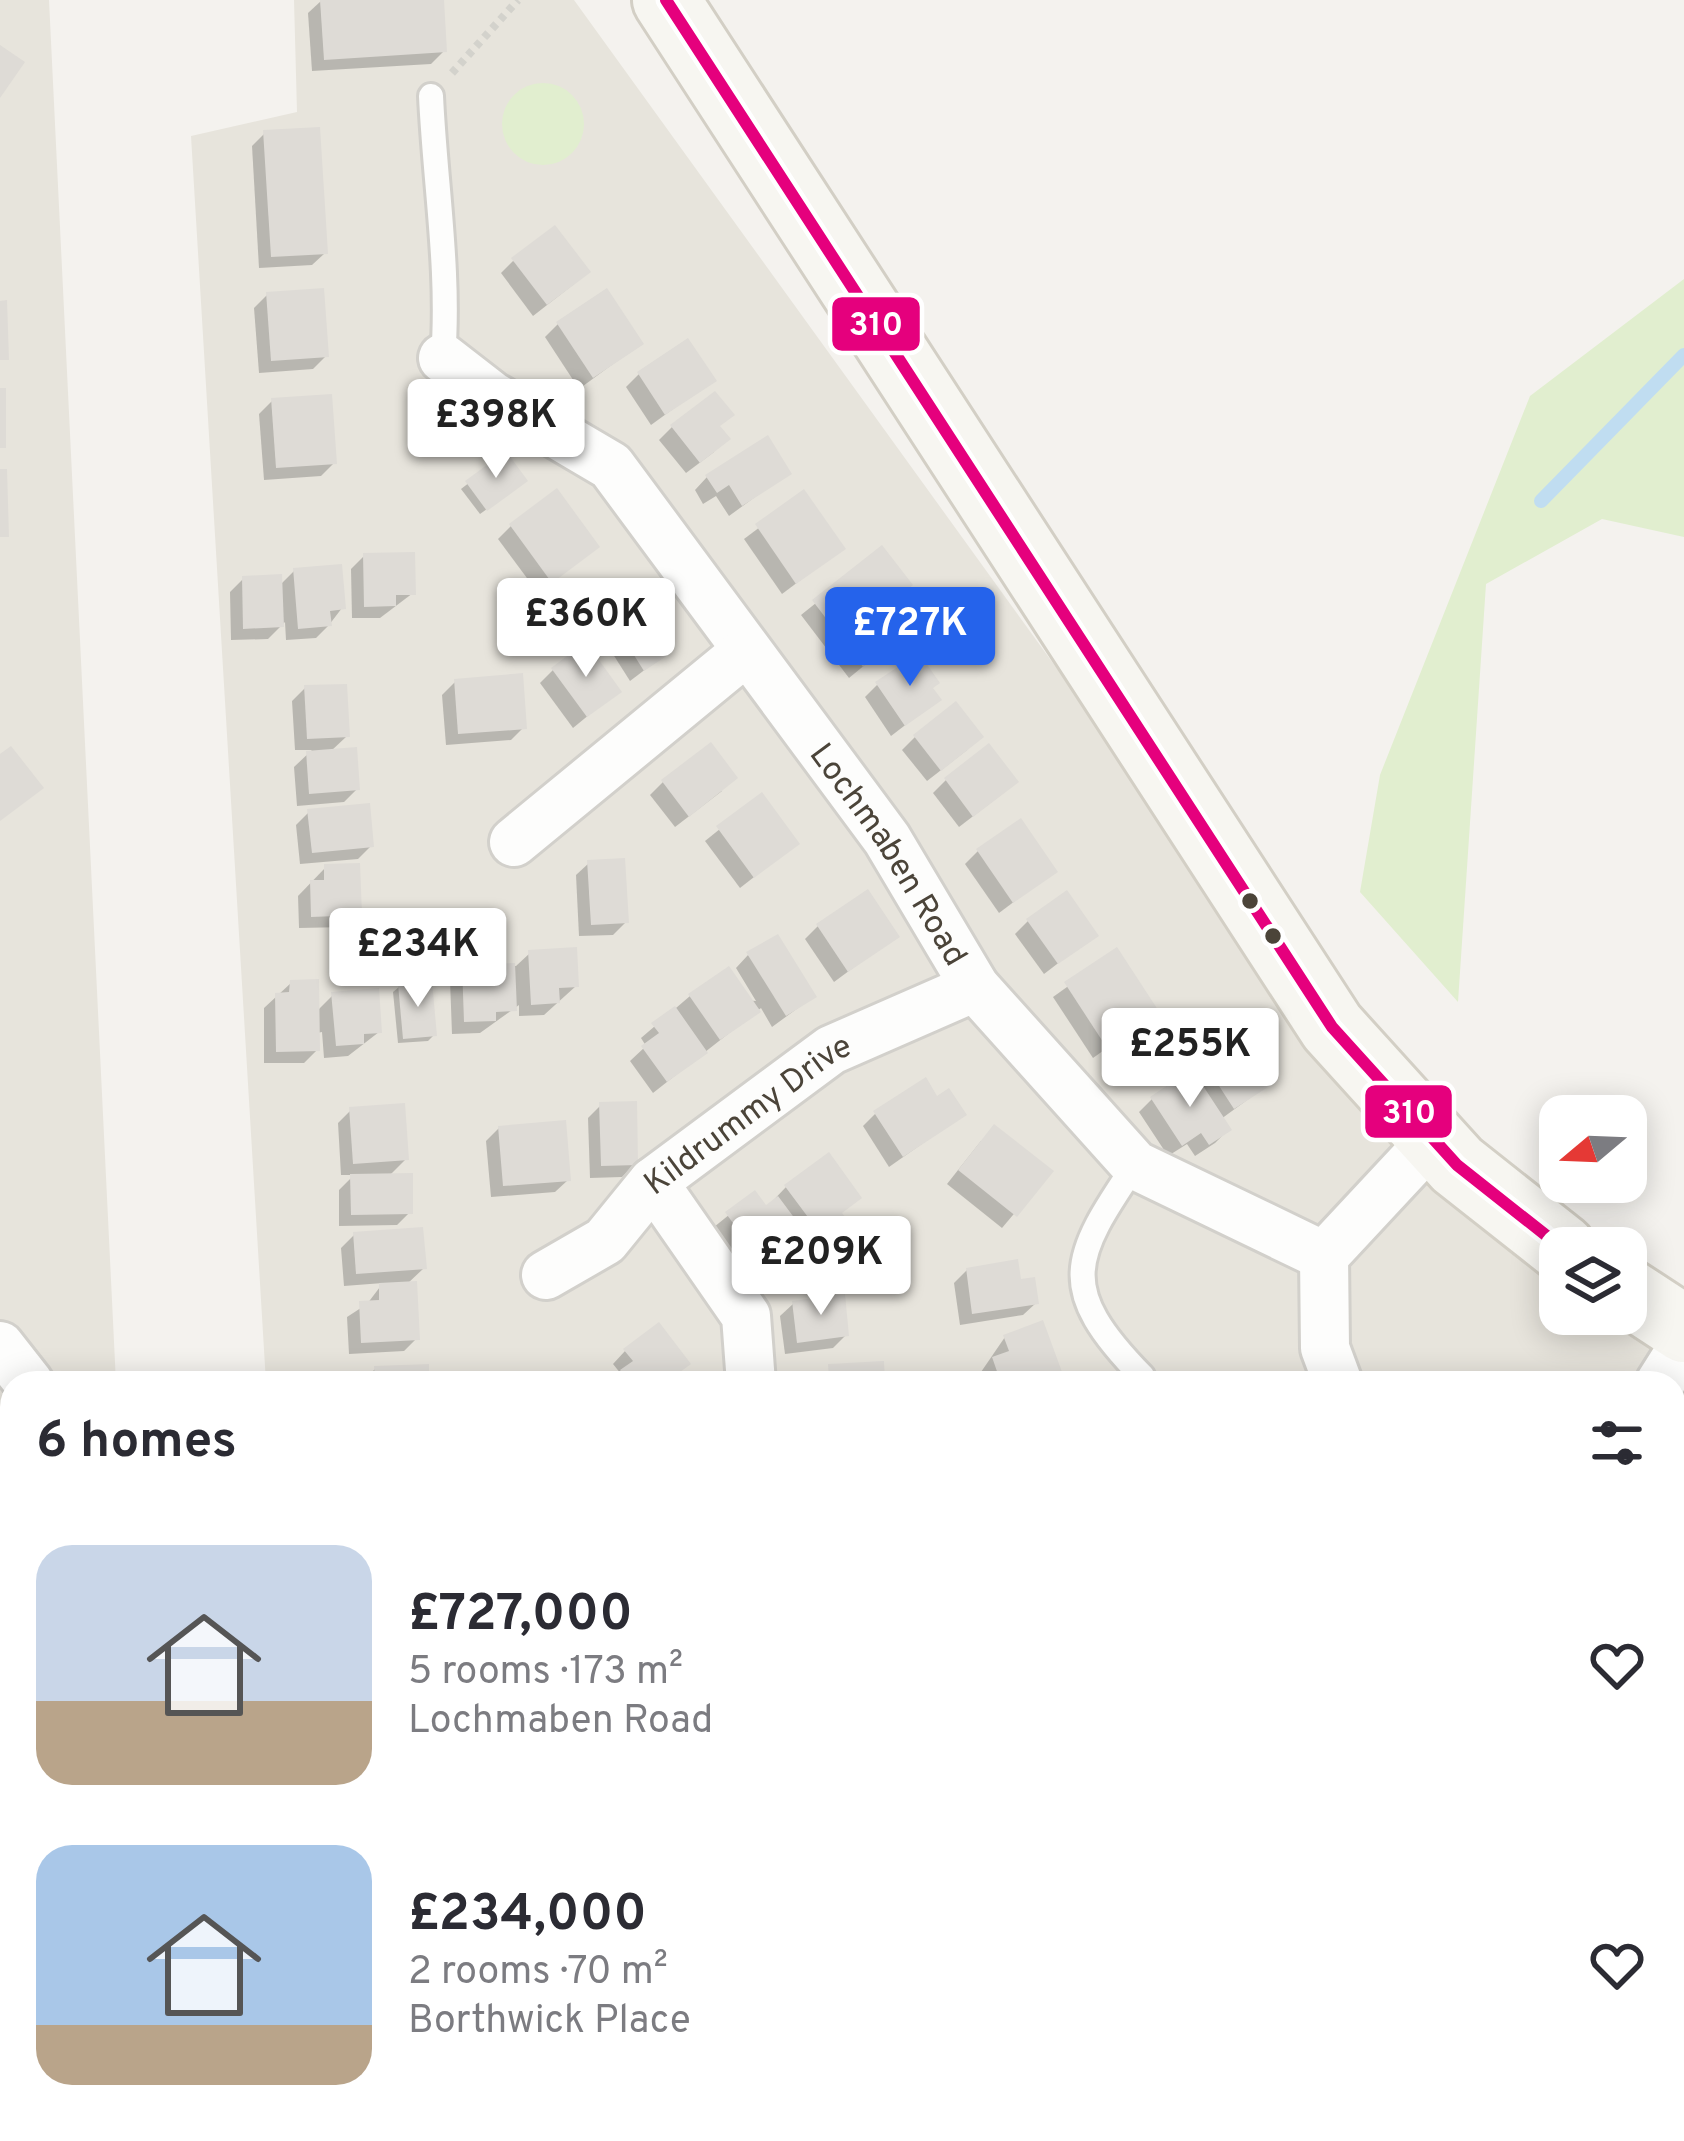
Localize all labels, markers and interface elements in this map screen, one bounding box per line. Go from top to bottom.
line badge: 310 [830,295,922,353]
text: 310 [849,306,903,348]
pin: £398K [412,379,580,481]
text: £398K [435,393,557,442]
pin: £360K [502,578,670,680]
pin: £727K [826,587,994,689]
text: £360K [524,592,648,641]
text: £727K [852,601,968,650]
street label: Lochmaben Road [798,736,975,975]
unlabelled marker [1239,890,1261,912]
pin: £234K [334,908,502,1010]
text: £234K [356,922,480,971]
unlabelled marker [1262,925,1284,947]
pin: £255K [1106,1008,1274,1110]
text: £255K [1129,1022,1251,1071]
street label: Kildrummy Drive [637,1027,859,1206]
line badge: 310 [1363,1083,1454,1140]
text: 310 [1382,1094,1436,1136]
north arrow [1539,1095,1647,1203]
map controls [1539,1095,1647,1335]
pin: £209K [737,1216,905,1318]
button: layers [1539,1227,1647,1335]
text: £209K [759,1230,883,1279]
icon: filters [1584,1410,1650,1476]
text: 6 homes [36,1411,237,1476]
text: £727,000 [408,1584,633,1649]
icon: home [132,1593,276,1737]
icon: heart [1584,1632,1650,1698]
text: 5 rooms · 173 m² [408,1649,683,1698]
text: Lochmaben Road [408,1698,713,1747]
text: £234,000 [408,1884,647,1949]
icon: home [132,1893,276,2037]
icon: heart [1584,1932,1650,1998]
text: 2 rooms · 70 m² [408,1949,668,1998]
text: Borthwick Place [408,1998,691,2047]

